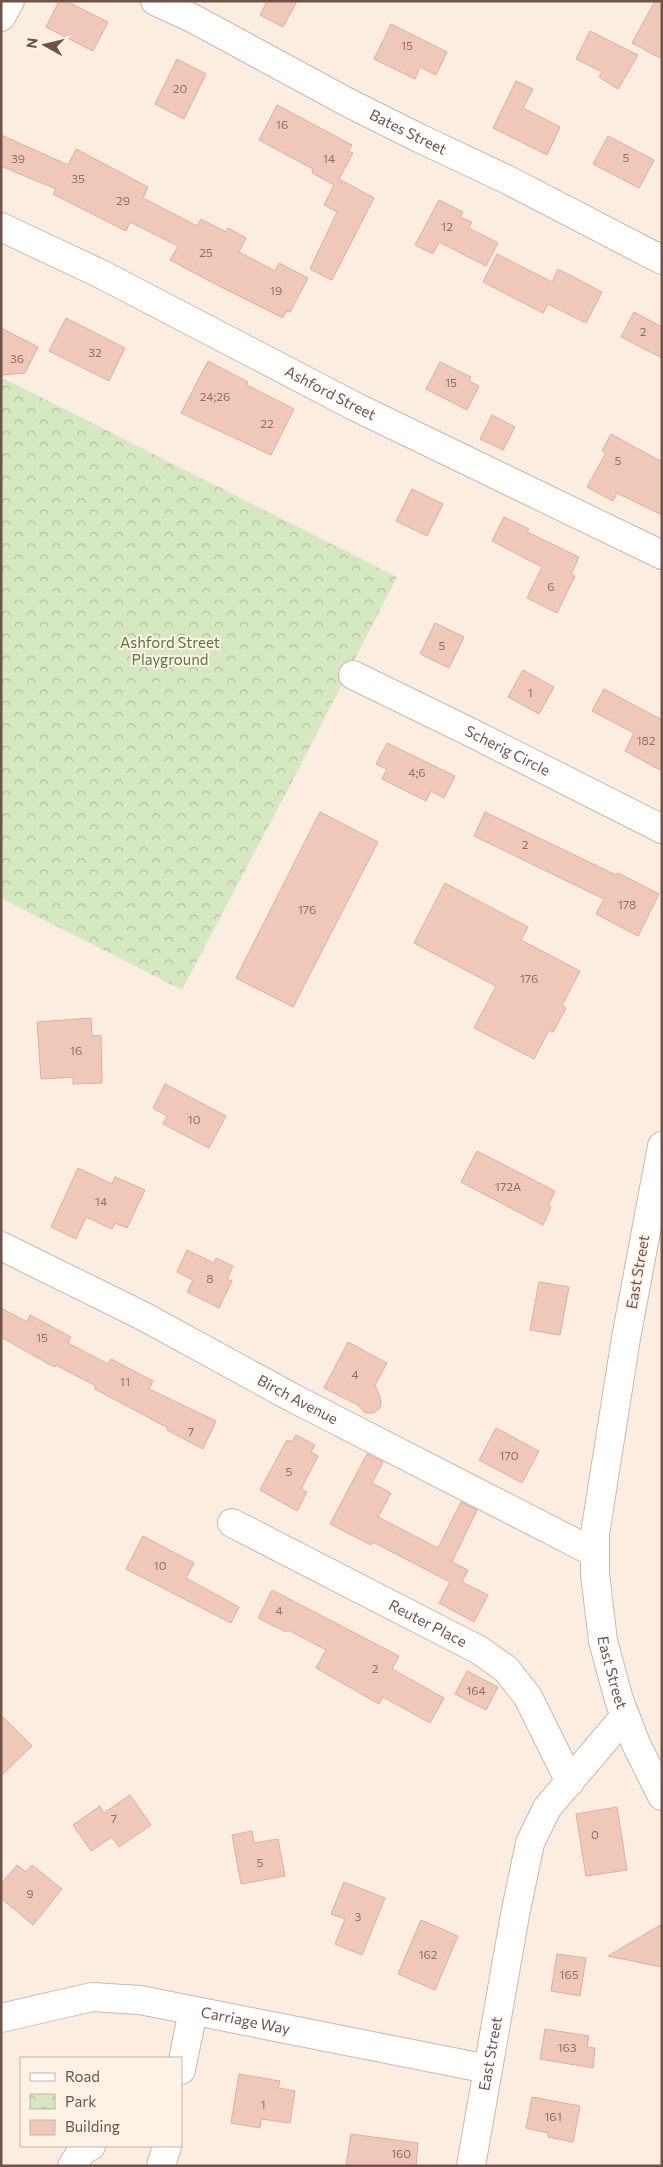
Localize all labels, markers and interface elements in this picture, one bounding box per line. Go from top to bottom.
north arrow [20,20,70,70]
text: N [22,37,41,50]
house number: 15 [401,38,413,52]
house number: 20 [173,81,187,95]
street label: Bates Street [367,105,450,158]
house number: 16 [276,117,288,131]
house number: 5 [623,150,630,164]
house number: 39 [11,151,25,165]
house number: 14 [323,151,335,165]
house number: 35 [71,171,85,185]
house number: 29 [116,193,130,207]
house number: 12 [441,219,453,233]
house number: 25 [199,245,213,259]
house number: 19 [270,283,282,297]
house number: 2 [640,324,647,338]
house number: 32 [88,345,102,359]
house number: 36 [10,351,24,365]
street label: Ashford Street [282,362,379,423]
house number: 15 [445,375,457,389]
house number: 24;26 [200,389,230,404]
house number: 22 [260,416,274,430]
house number: 5 [615,453,622,467]
house number: 6 [547,579,555,593]
park label: Ashford Street Playground [120,633,220,668]
house number: 5 [439,638,446,652]
house number: 1 [527,685,533,699]
street label: Scherig Circle [462,721,553,779]
house number: 182 [636,733,656,747]
house number: 4;6 [408,765,426,780]
house number: 2 [522,837,529,851]
house number: 178 [618,897,636,911]
house number: 176 [298,902,316,916]
house number: 176 [520,971,538,985]
house number: 16 [70,1043,82,1057]
house number: 10 [188,1112,201,1126]
house number: 172A [495,1179,521,1193]
house number: 14 [95,1194,107,1208]
street label: East Street [622,1233,652,1310]
house number: 8 [206,1271,214,1285]
house number: 15 [36,1330,48,1344]
house number: 4 [351,1367,359,1381]
street label: Birch Avenue [255,1370,341,1427]
house number: 11 [120,1374,130,1388]
house number: 7 [188,1424,194,1438]
house number: 170 [499,1448,519,1462]
house number: 5 [286,1464,293,1478]
house number: 10 [154,1558,167,1572]
street label: Reuter Place [386,1595,470,1650]
house number: 4 [275,1603,283,1617]
street label: East Street [594,1635,632,1711]
house number: 2 [372,1661,379,1675]
house number: 164 [466,1683,486,1697]
house number: 7 [111,1811,117,1825]
house number: 0 [591,1827,599,1841]
house number: 5 [257,1855,264,1869]
house number: 9 [26,1886,34,1900]
house number: 3 [355,1909,362,1923]
house number: 162 [418,1947,438,1961]
house number: 165 [559,1967,579,1981]
street label: Carriage Way [199,2002,292,2038]
street label: East Street [474,2015,505,2092]
house number: 163 [557,2040,577,2054]
legend [20,2057,182,2147]
text: Road [65,2067,100,2085]
text: Park [65,2092,96,2110]
house number: 1 [260,2097,266,2111]
house number: 161 [544,2109,562,2123]
text: Building [65,2117,120,2135]
house number: 160 [391,2146,411,2160]

